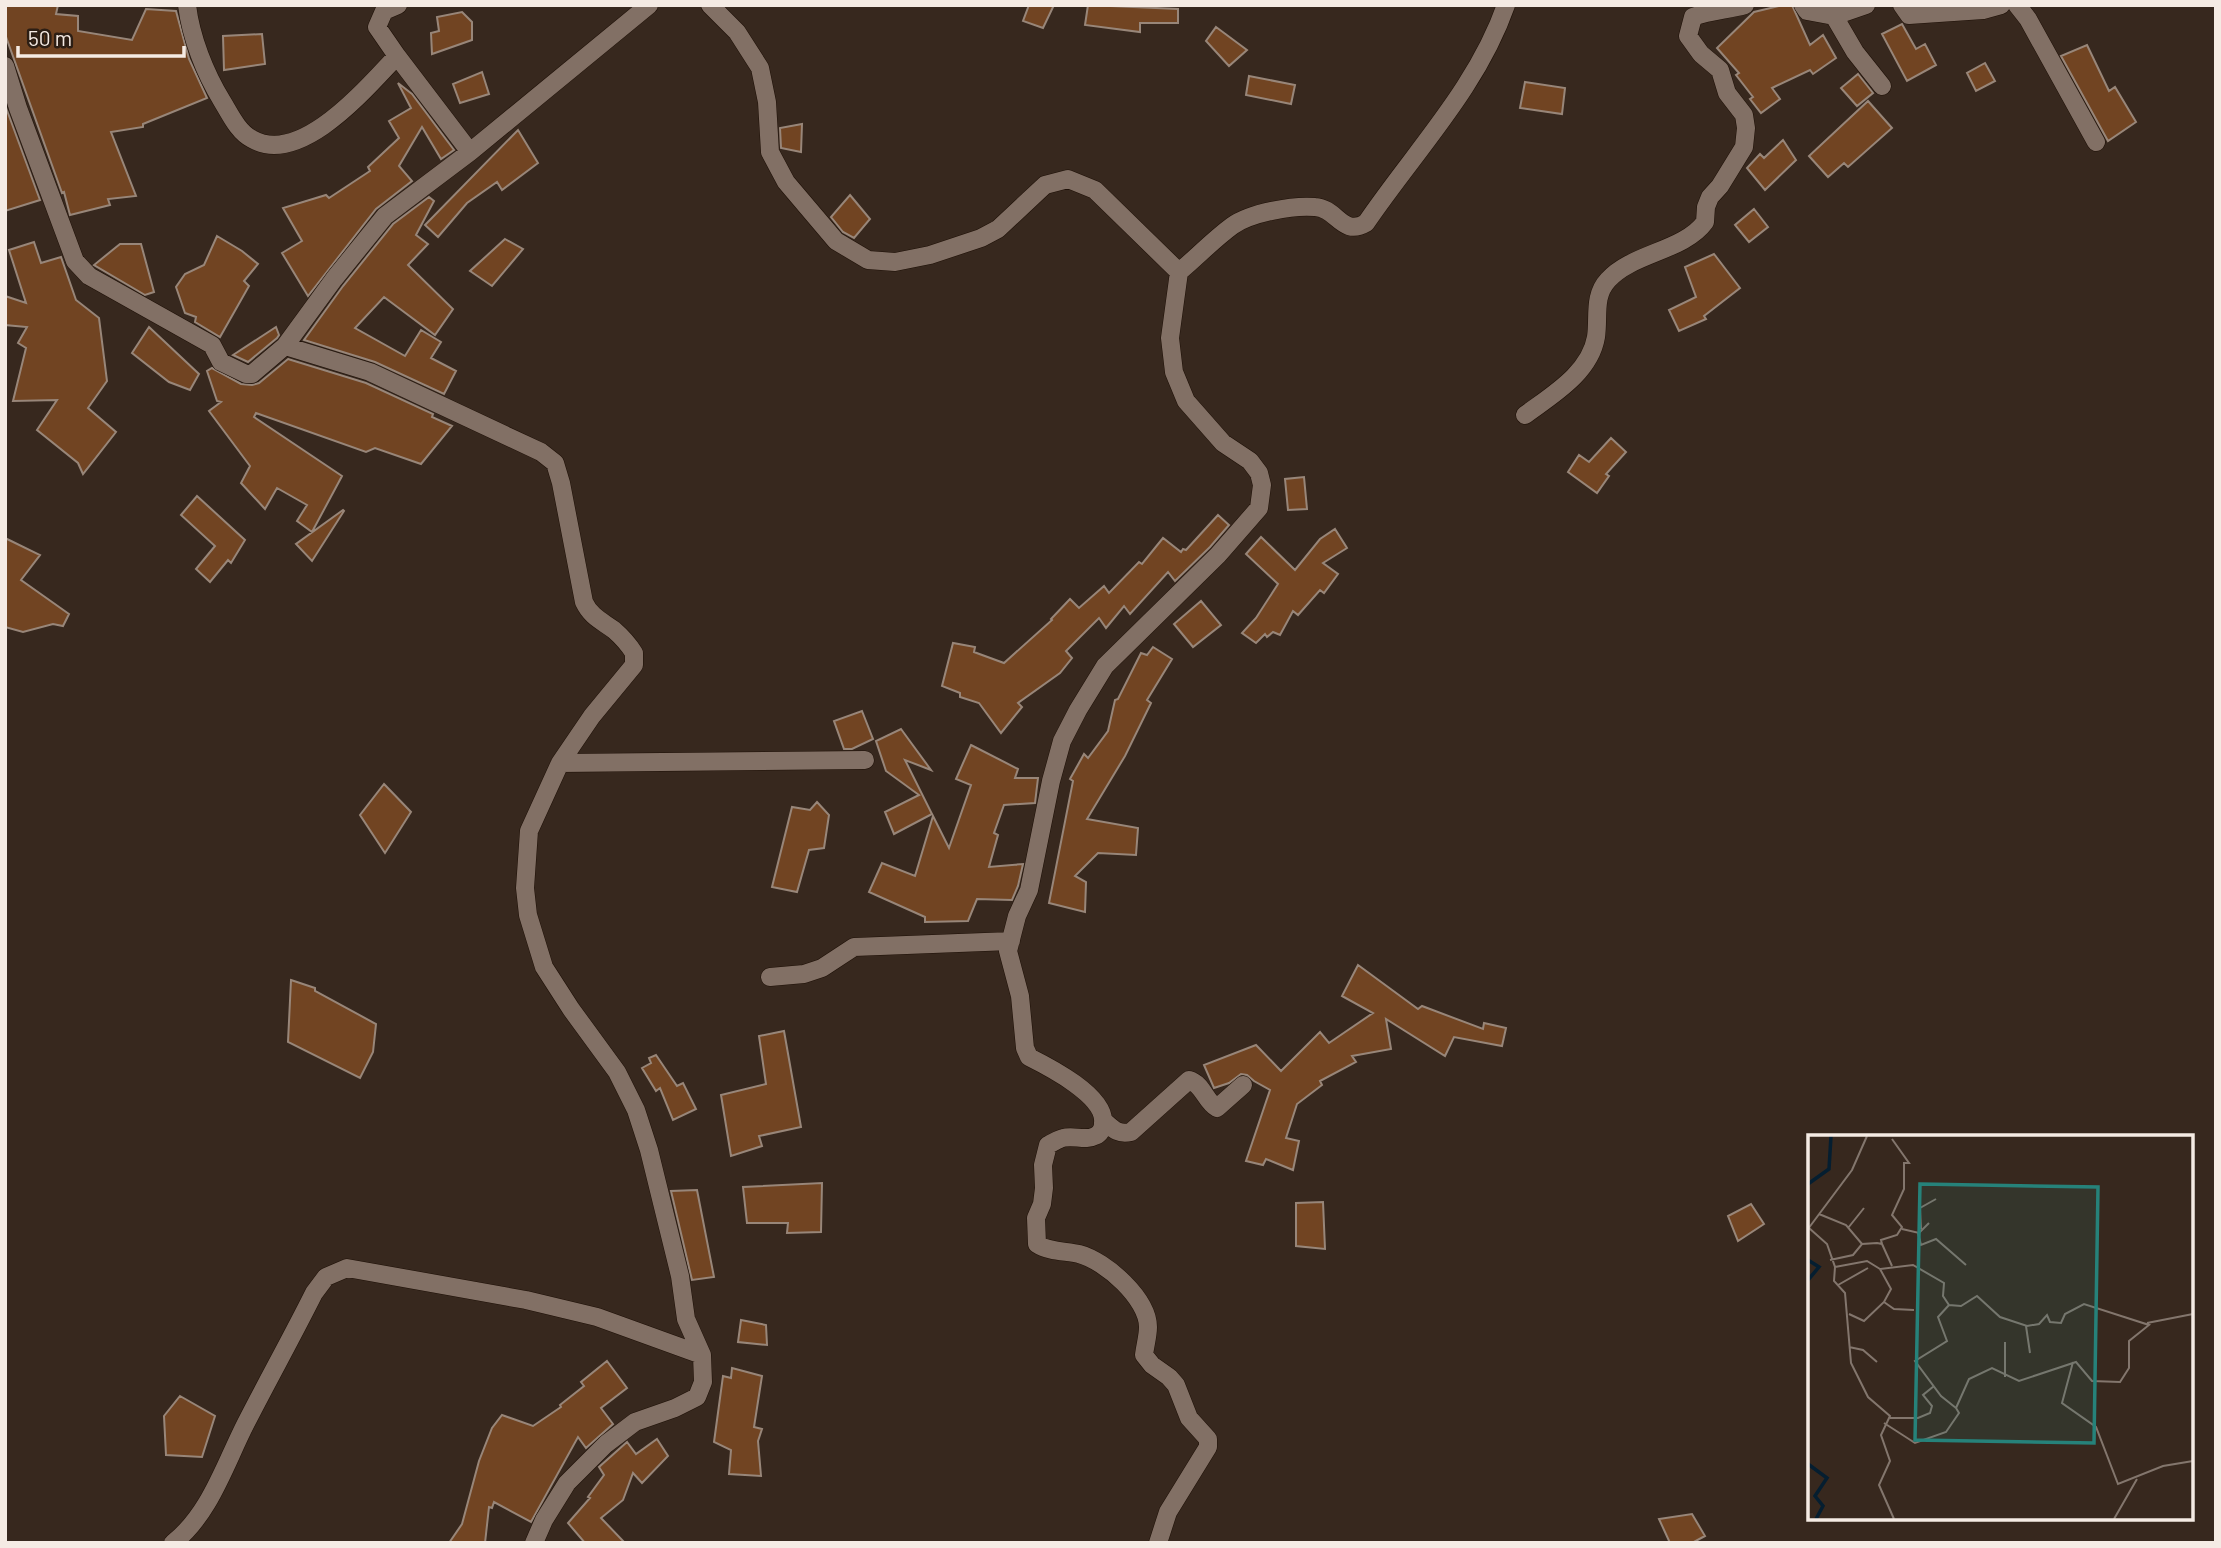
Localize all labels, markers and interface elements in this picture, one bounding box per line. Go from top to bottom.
scale bar [18,14,184,58]
text: 50 m [28,25,72,50]
inset map [1808,1135,2193,1520]

